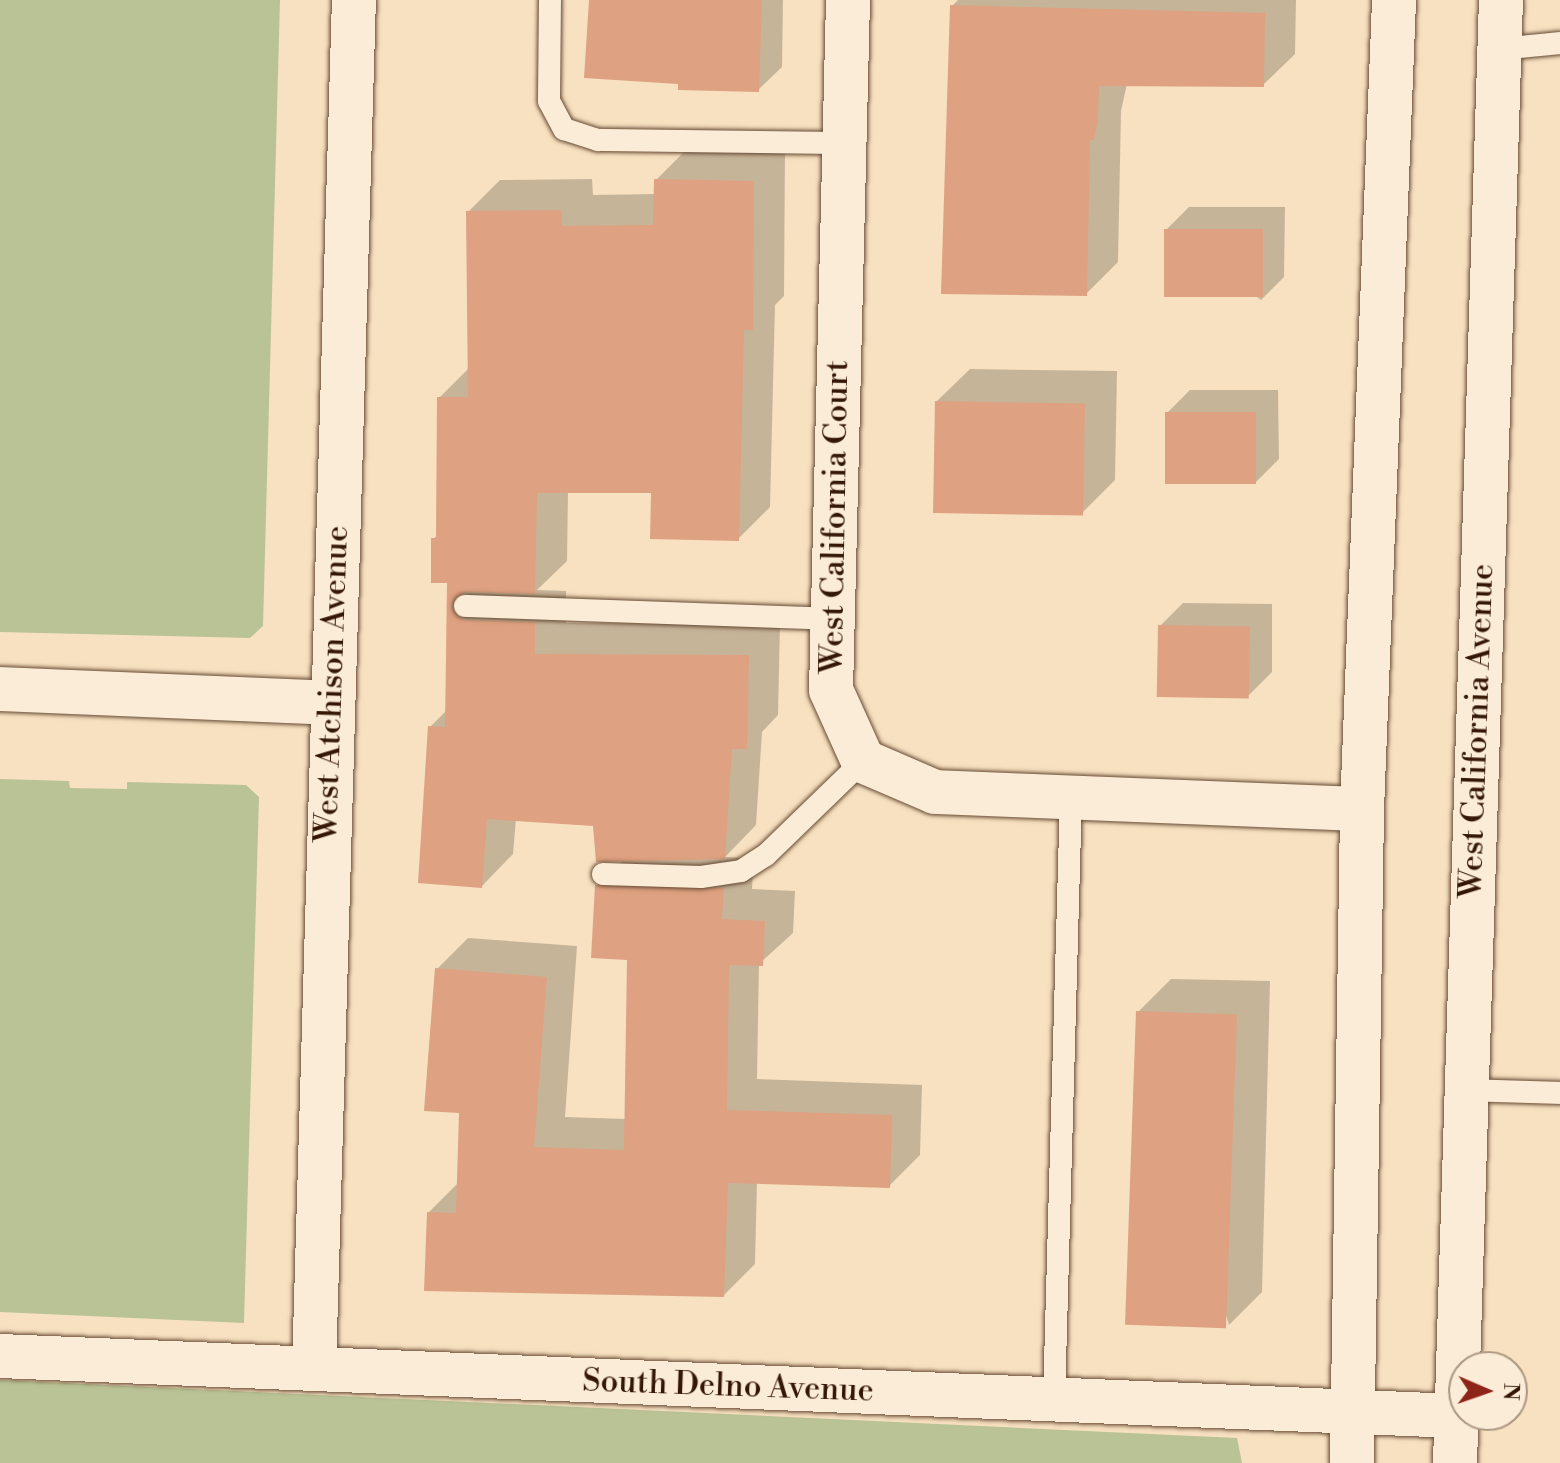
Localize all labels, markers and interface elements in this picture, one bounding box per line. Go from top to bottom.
street label: West California Court [813,360,857,674]
street label: West Atchison Avenue [307,525,357,843]
street label: West California Avenue [1452,563,1502,899]
north arrow [1448,1351,1528,1431]
street label: South Delno Avenue [582,1362,874,1410]
text: N [1497,1383,1524,1401]

